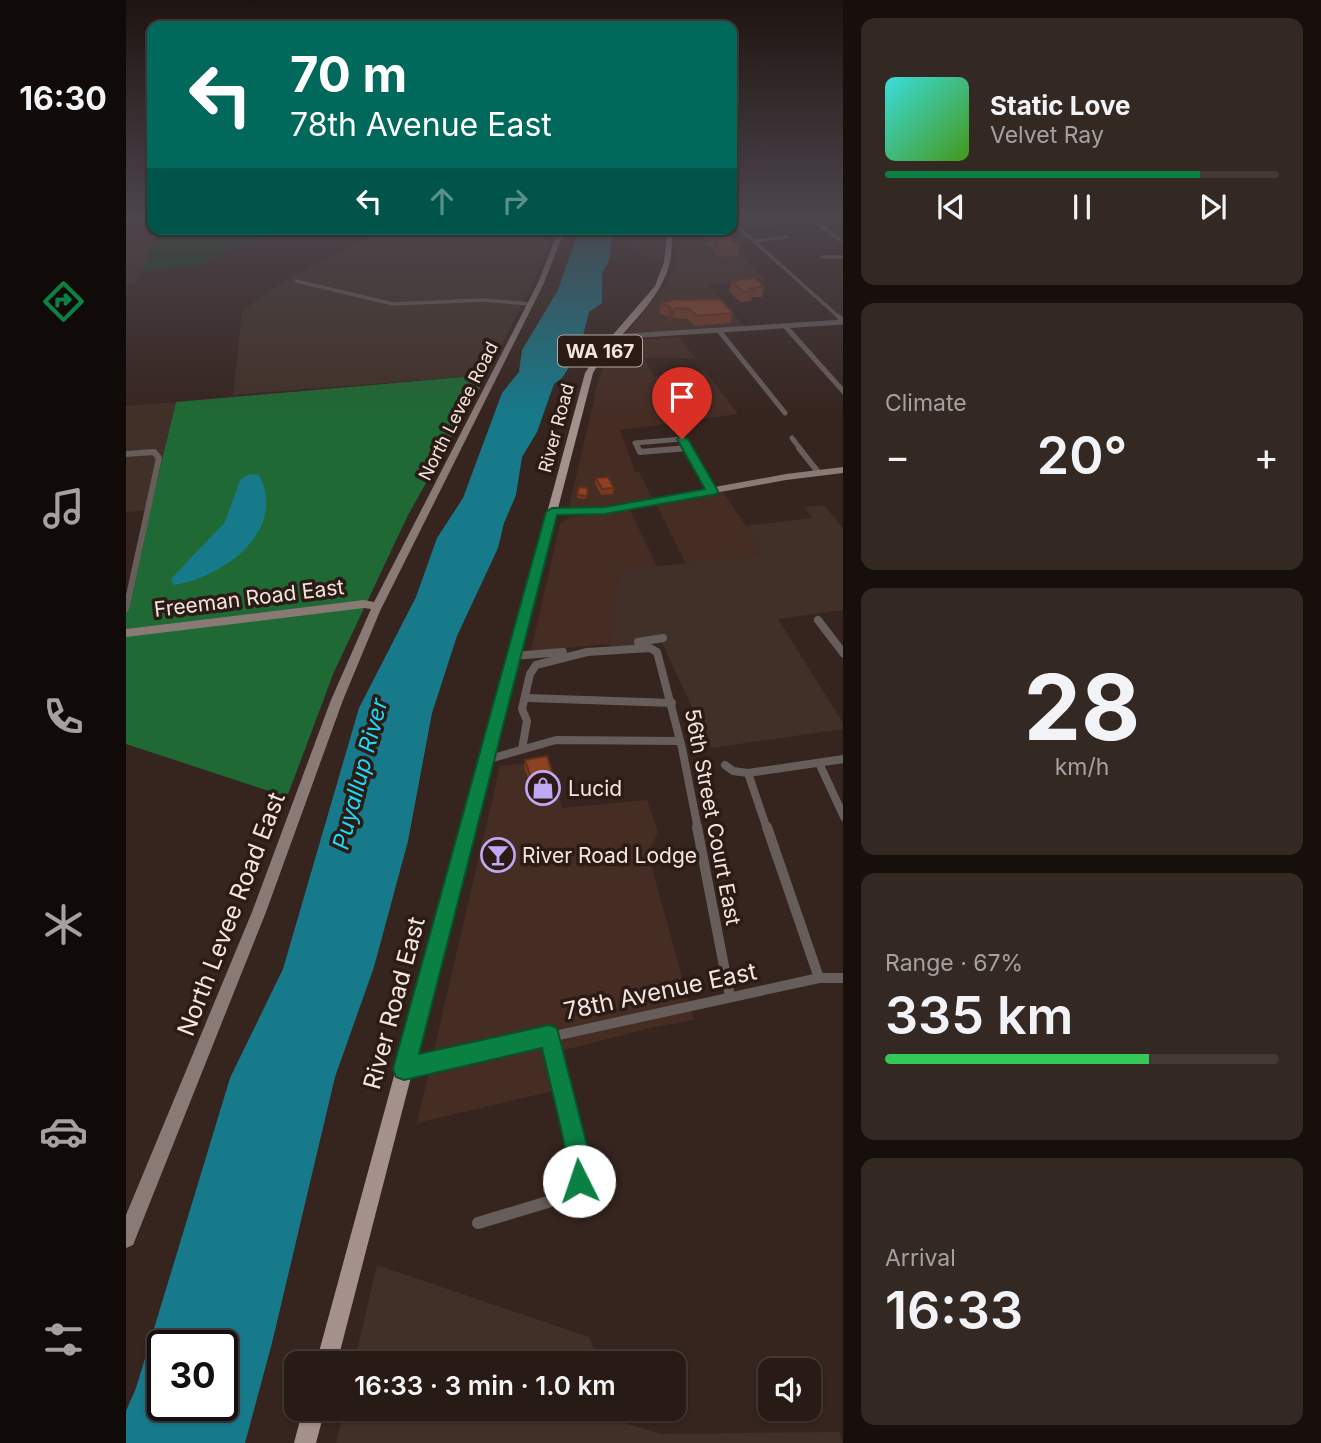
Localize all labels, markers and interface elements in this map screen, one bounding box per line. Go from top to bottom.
text: 70 m [290,45,407,104]
icon: left [175,49,266,140]
text: 16:30 [19,79,107,118]
text: Static Love [990,90,1131,121]
text: 78th Avenue East [290,105,552,144]
text: Velvet Ray [990,121,1104,149]
icon: left [350,182,388,220]
icon: ahead [423,182,461,220]
icon: right [496,182,534,220]
icon: previous [932,188,970,226]
icon: pause [1063,188,1101,226]
icon: next [1194,188,1232,226]
icon: directions [39,277,88,326]
road number: WA 167 [558,336,642,366]
street label: North Levee Road [414,338,502,484]
pin [652,367,712,439]
icon: arrive [663,378,701,416]
street label: River Road [534,381,578,475]
text: Climate [885,389,967,417]
text: 20° [1037,424,1127,487]
text: − [885,433,910,479]
text: + [1254,433,1279,479]
icon: music [39,484,88,533]
street label: Freeman Road East [153,574,346,622]
text: 28 [1024,652,1140,762]
icon: phone [39,692,88,741]
water label: Puyallup River [326,694,394,852]
street label: 56th Street Court East [680,707,746,927]
text: km/h [1055,753,1109,781]
shop icon: Lucid [524,769,562,807]
place label: Lucid [568,776,622,801]
street label: North Levee Road East [171,788,291,1040]
bar icon: River Road Lodge [479,836,517,874]
place label: River Road Lodge [522,843,697,868]
icon: climate [39,900,88,949]
street label: River Road East [357,914,431,1092]
text: Range · 67% [885,949,1023,977]
street label: 78th Avenue East [561,956,759,1026]
text: 335 km [885,984,1073,1047]
icon: car [39,1107,88,1156]
position arrow [542,1144,616,1218]
text: Arrival [885,1244,956,1272]
text: 16:33 [885,1279,1023,1342]
icon: filters [39,1315,88,1364]
speed limit sign: 30 [147,1330,238,1421]
map controls [758,1358,821,1421]
button: sound [758,1358,821,1421]
text: 16:33 · 3 min · 1.0 km [354,1370,616,1401]

